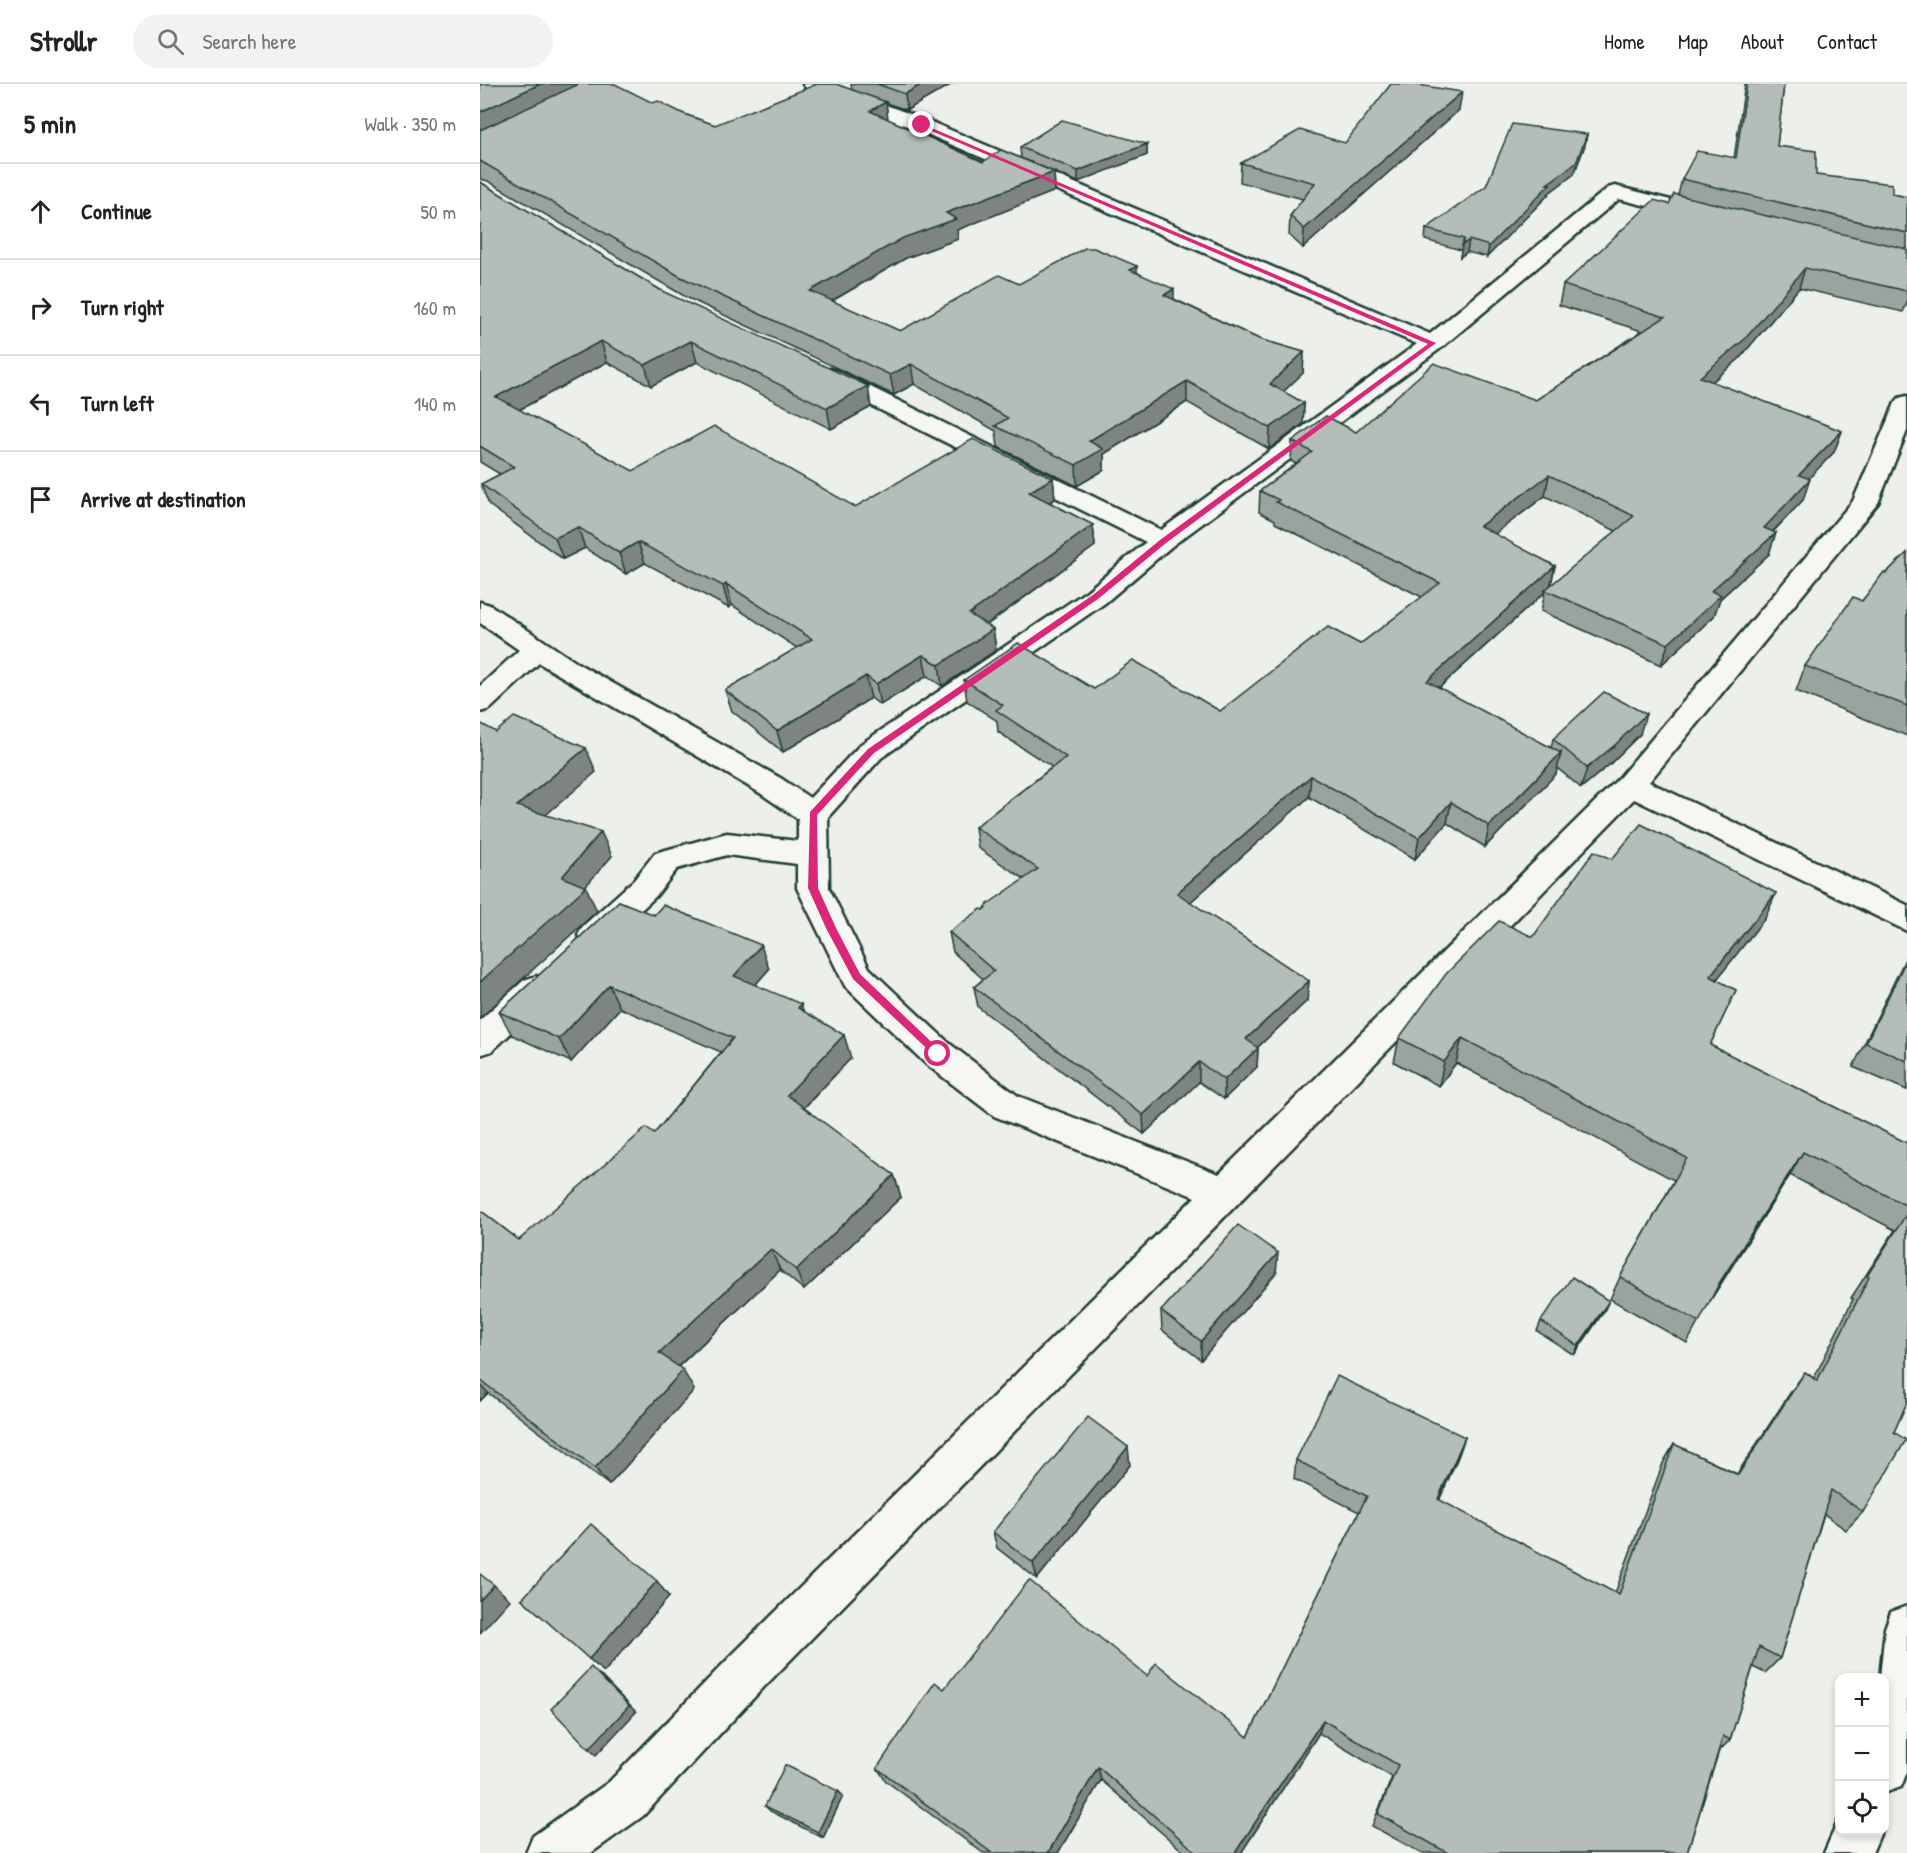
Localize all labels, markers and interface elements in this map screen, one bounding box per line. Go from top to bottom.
search box [133,14,553,68]
text: Strollr [30,22,97,60]
icon: search [154,25,187,58]
text: Search here [202,26,296,56]
text: Home [1604,27,1645,56]
text: Map [1678,27,1708,56]
text: About [1741,27,1784,56]
text: Contact [1817,27,1877,56]
text: 5 min [24,106,76,141]
text: Walk · 350 m [364,110,456,137]
route end [908,111,934,137]
icon: ahead [24,195,57,228]
text: Continue [81,196,152,226]
text: 50 m [420,198,456,225]
icon: right [24,291,57,324]
text: Turn right [81,292,164,322]
text: 160 m [414,294,456,321]
icon: left [24,387,57,420]
text: Turn left [81,388,154,418]
text: 140 m [414,390,456,417]
icon: arrive [24,483,57,516]
text: Arrive at destination [81,484,246,514]
route start [924,1040,950,1066]
map controls [1835,1673,1889,1835]
button: + [1835,1673,1889,1727]
button: − [1835,1727,1889,1781]
button: locate [1835,1781,1889,1835]

